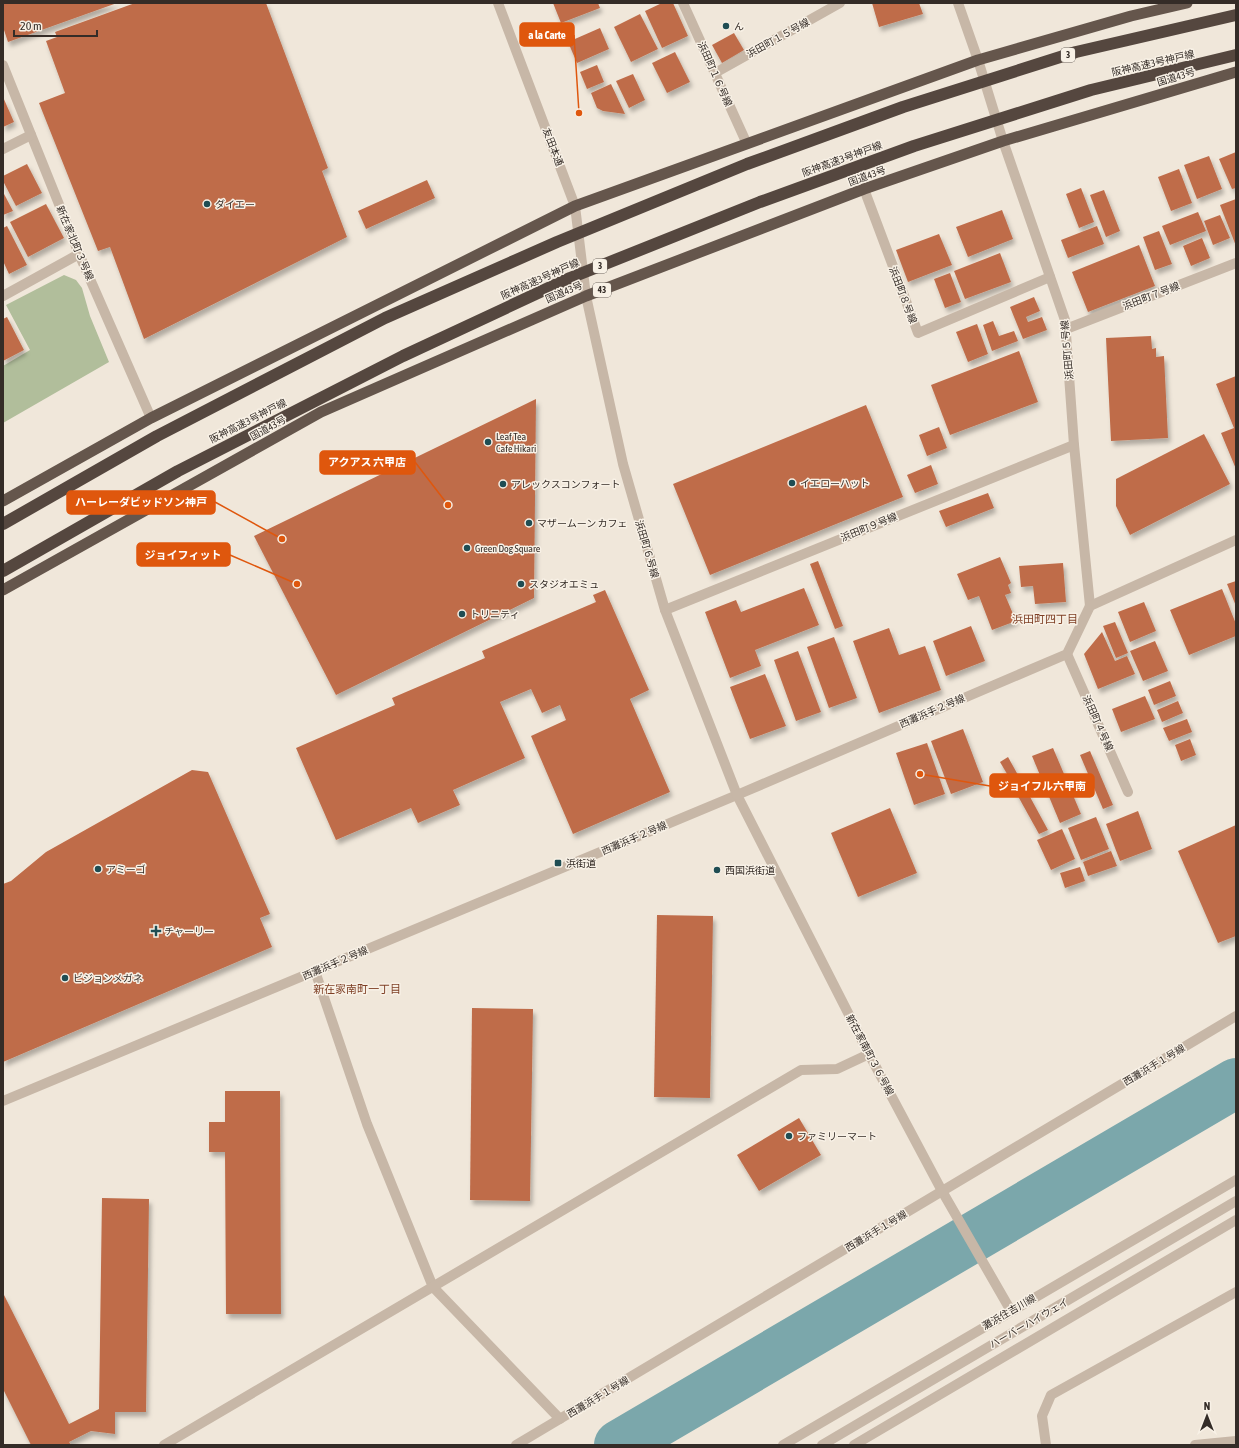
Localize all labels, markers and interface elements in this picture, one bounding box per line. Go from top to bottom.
scale bar [14,12,97,38]
street label: 浜田町１５号線 [745,16,811,60]
text: 20 m [20,19,42,33]
marker: ん [721,21,731,31]
place label: ん [734,21,744,32]
callout: a la Carte [520,23,574,46]
text: a la Carte [528,29,566,41]
street label: 浜田町１６号線 [696,40,734,108]
road number: 3 [1061,48,1075,62]
street label: 阪神高速3号神戸線 [1110,48,1196,78]
street label: 国道43号 [1156,66,1196,88]
street label: 友田本通 [541,126,565,168]
street label: 阪神高速3号神戸線 [800,139,884,179]
street label: 国道43号 [847,164,887,188]
marker: ダイエー [202,199,212,209]
place label: ダイエー [215,199,255,210]
street label: 新在家北町３号線 [54,204,96,282]
street label: 阪神高速3号神戸線 [499,257,581,301]
road number: 3 [593,259,607,273]
street label: 浜田町８号線 [887,265,919,325]
street label: 国道43号 [544,279,584,305]
street label: 浜田町７号線 [1121,280,1181,312]
road number: 43 [593,283,611,297]
street label: 浜田町５号線 [1059,320,1075,380]
street label: 阪神高速3号神戸線 [208,397,288,445]
street label: 国道43号 [248,414,288,442]
place label: Leaf Tea Cafe Hikari [496,431,536,454]
marker: Leaf Tea Cafe Hikari [483,437,493,447]
callout: アクアス 六甲店 [320,451,415,474]
text: アクアス 六甲店 [328,456,406,468]
marker: イエローハット [787,478,797,488]
place label: イエローハット [800,478,870,489]
marker: アレックスコンフォート [498,479,508,489]
place label: アレックスコンフォート [511,479,620,490]
callout: ハーレーダビッドソン神戸 [67,491,215,514]
text: ハーレーダビッドソン神戸 [75,496,207,508]
street label: 浜田町９号線 [839,511,899,543]
marker: マザームーン カフェ [524,518,534,528]
place label: マザームーン カフェ [537,518,628,529]
street label: 浜田町６号線 [633,519,661,579]
callout: ジョイフィット [137,543,230,566]
marker: Green Dog Square [462,543,472,553]
place label: Green Dog Square [475,543,541,554]
text: ジョイフィット [145,549,221,561]
marker: スタジオエミュ [516,579,526,589]
place label: スタジオエミュ [529,579,599,590]
marker: トリニティ [457,609,467,619]
place label: トリニティ [470,609,519,620]
district label: 浜田町四丁目 [1012,613,1078,625]
street label: 西灘浜手２号線 [898,692,966,730]
street label: 浜田町４号線 [1081,693,1115,753]
callout: ジョイフル六甲南 [990,774,1094,797]
text: ジョイフル六甲南 [998,780,1086,792]
street label: 西灘浜手２号線 [600,819,668,857]
marker: 浜街道 [553,858,563,868]
place label: 浜街道 [566,858,596,869]
marker: アミーゴ [93,864,103,874]
place label: アミーゴ [106,864,146,875]
marker: 西国浜街道 [712,865,722,875]
place label: 西国浜街道 [725,865,775,876]
marker: チャーリー [151,926,161,936]
place label: チャーリー [164,926,214,937]
street label: 西灘浜手２号線 [301,944,369,982]
marker: ビジョンメガネ [60,973,70,983]
place label: ビジョンメガネ [73,973,143,984]
district label: 新在家南町一丁目 [313,983,401,995]
street label: 新在家南町３６号線 [844,1013,896,1097]
street label: 西灘浜手１号線 [1121,1042,1187,1088]
marker: ファミリーマート [784,1131,794,1141]
place label: ファミリーマート [797,1131,877,1142]
street label: 西灘浜手１号線 [843,1208,909,1254]
street label: 灘浜住吉川線 [980,1292,1038,1332]
street label: ハーバーハイウェイ [987,1296,1071,1350]
street label: 西灘浜手１号線 [565,1374,631,1420]
north arrow [1187,1396,1227,1436]
text: N [1204,1400,1210,1412]

